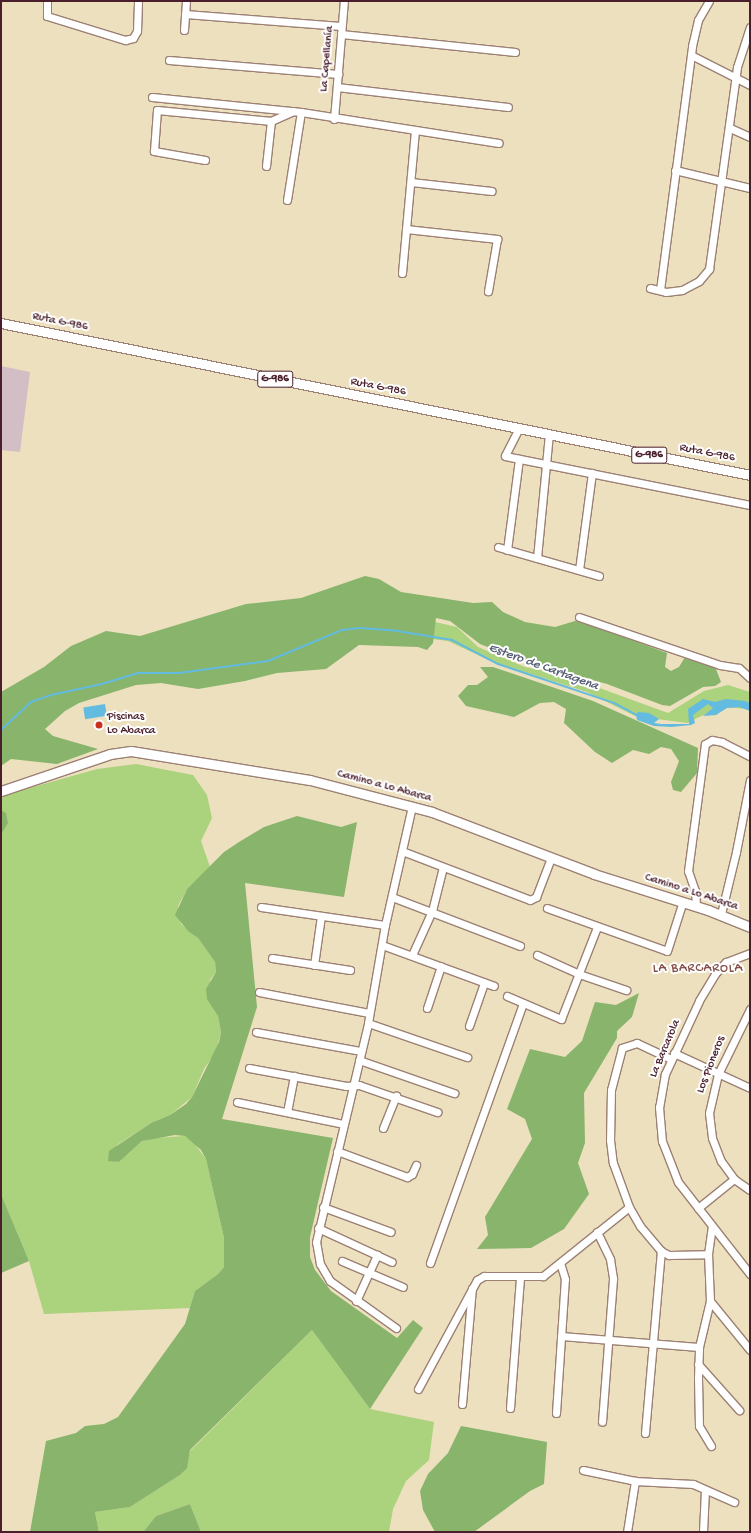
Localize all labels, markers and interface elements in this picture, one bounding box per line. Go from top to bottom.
street label: La Capellanía [318,25,338,93]
street label: Ruta G-986 [31,311,89,335]
road number: G-986 [257,370,293,388]
street label: Ruta G-986 [349,376,407,400]
street label: Ruta G-986 [678,442,736,466]
road number: G-986 [631,446,667,464]
water label: Estero de Cartagena [486,641,600,695]
place label: Piscinas Lo Abarca [107,711,156,739]
marker: Piscinas Lo Abarca [94,720,104,730]
street label: Camino a Lo Abarca [335,767,433,807]
street label: Camino a Lo Abarca [643,871,739,915]
district label: LA BARCAROLA [653,961,743,977]
street label: La Barcarola [647,1018,685,1080]
street label: Los Pioneros [695,1034,729,1096]

